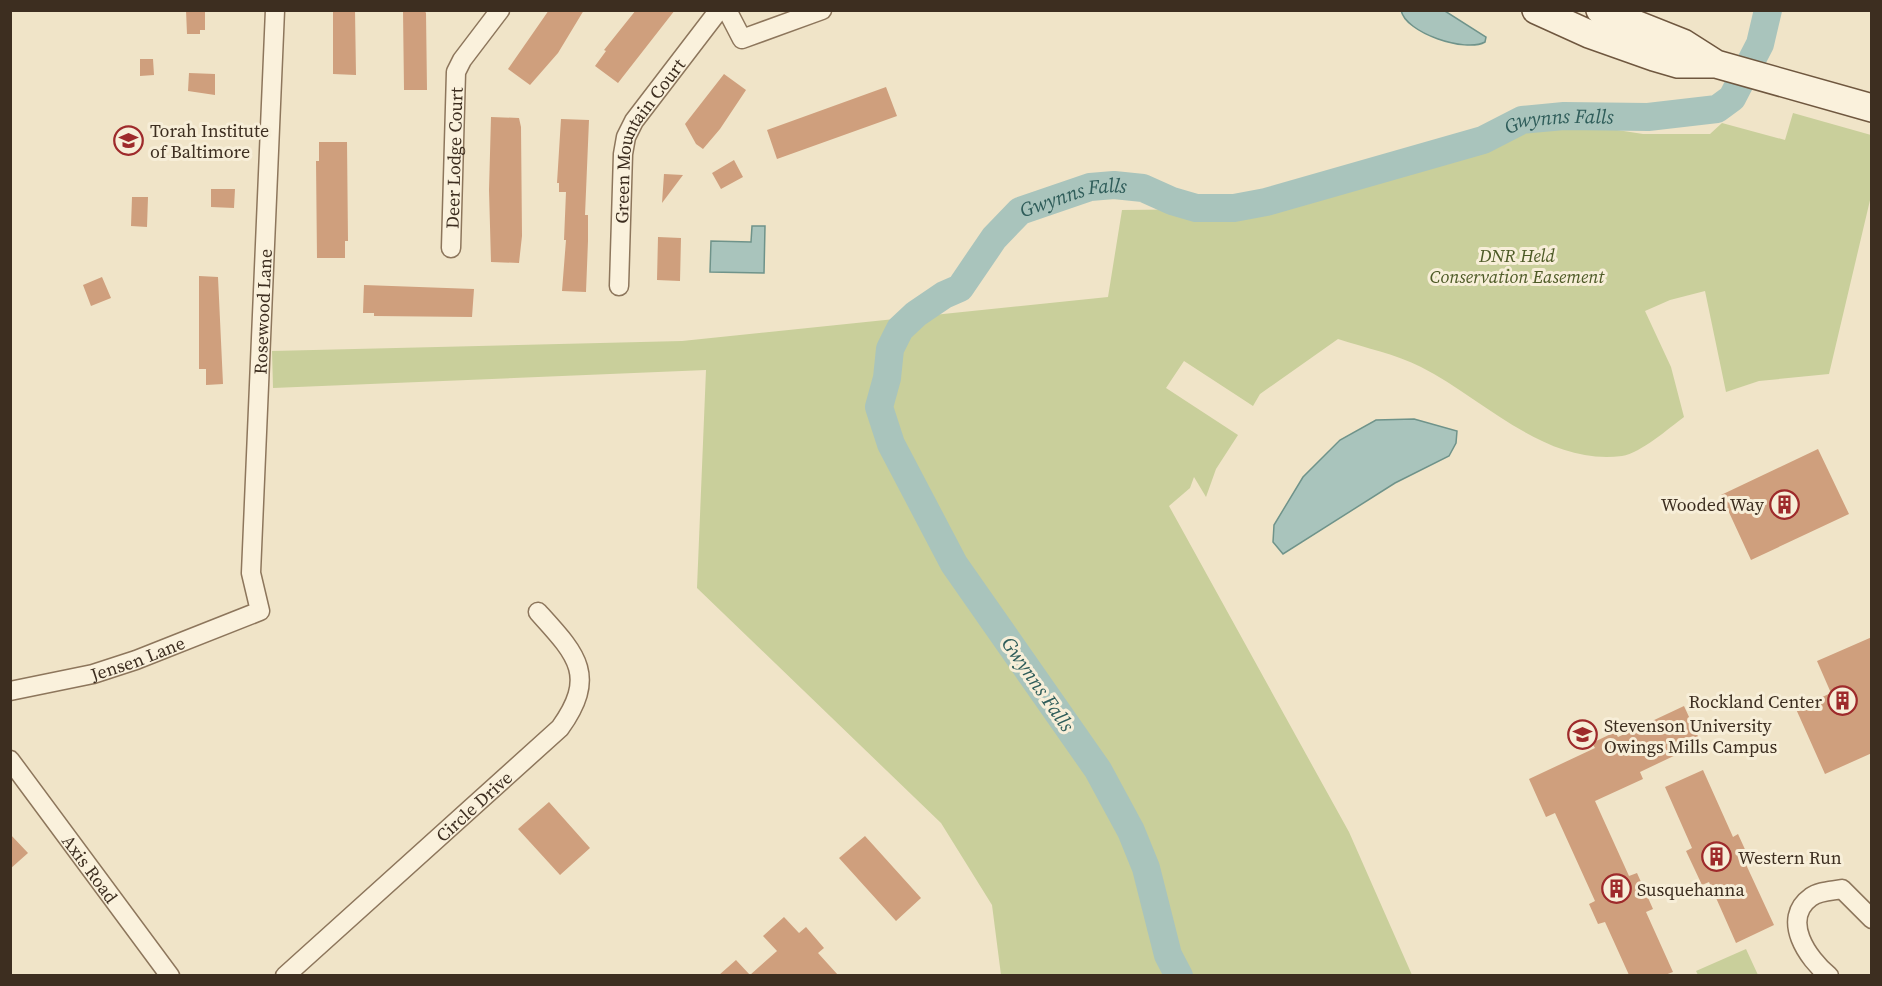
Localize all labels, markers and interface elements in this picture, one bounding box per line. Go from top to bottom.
street label: Green Mountain Court [608,53,690,224]
street label: Deer Lodge Court [439,87,468,229]
water label: Gwynns Falls [1499,102,1615,141]
place label: Torah Institute of Baltimore [150,118,269,164]
school or university icon: Torah Institute of Baltimore [113,124,145,156]
water label: Gwynns Falls [1016,171,1129,224]
park label: DNR Held Conservation Easement [1430,243,1605,289]
street label: Rosewood Lane [247,248,277,375]
building icon: Wooded Way [1769,488,1801,520]
place label: Wooded Way [1661,492,1765,517]
street label: Jensen Lane [86,630,188,687]
water label: Gwynns Falls [995,631,1082,738]
building icon: Rockland Center [1827,685,1859,717]
place label: Rockland Center [1689,689,1822,714]
place label: Stevenson University Owings Mills Campus [1604,713,1778,759]
school or university icon: Stevenson University Owings Mills Campus [1567,719,1599,751]
street label: Circle Drive [430,765,517,847]
street label: Axis Road [57,829,124,908]
building icon: Western Run [1701,841,1733,873]
place label: Western Run [1738,845,1842,870]
building icon: Susquehanna [1600,873,1632,905]
place label: Susquehanna [1637,877,1745,902]

